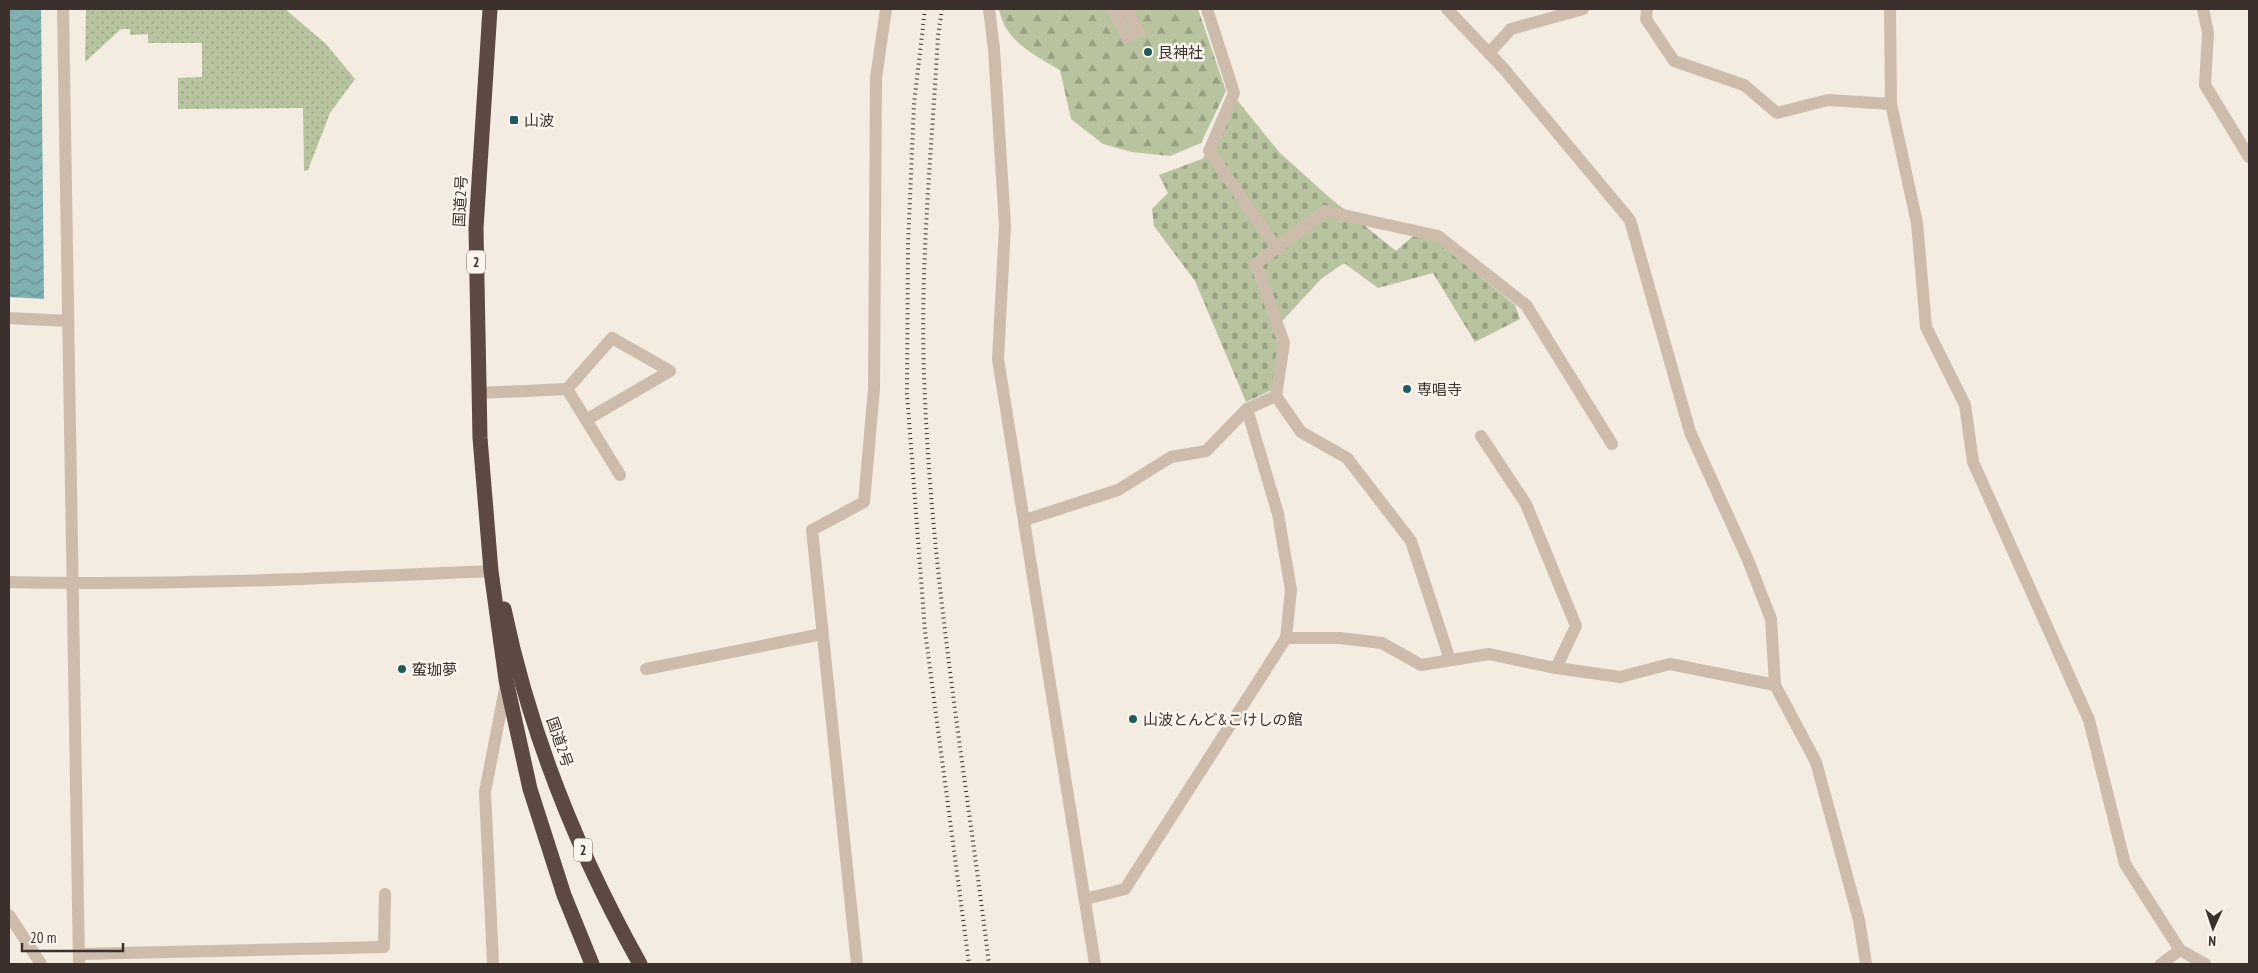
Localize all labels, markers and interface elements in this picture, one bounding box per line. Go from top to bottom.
place label: 艮神社 [1158,43,1203,62]
marker: 艮神社 [1142,46,1154,58]
place label: 山波 [524,111,554,130]
marker: 山波 [508,114,520,126]
street label: 国道2号 [449,175,471,227]
road number: 2 [467,250,485,274]
place label: 専唱寺 [1417,380,1462,399]
marker: 専唱寺 [1401,383,1413,395]
place label: 蛮珈夢 [412,660,457,679]
marker: 蛮珈夢 [396,663,408,675]
place label: 山波とんど&こけしの館 [1143,710,1302,729]
marker: 山波とんど&こけしの館 [1127,713,1139,725]
street label: 国道2号 [543,714,577,770]
road number: 2 [574,838,592,862]
north arrow [2188,903,2238,953]
scale bar [22,920,124,952]
text: 20 m [30,928,56,947]
text: N [2208,932,2217,950]

